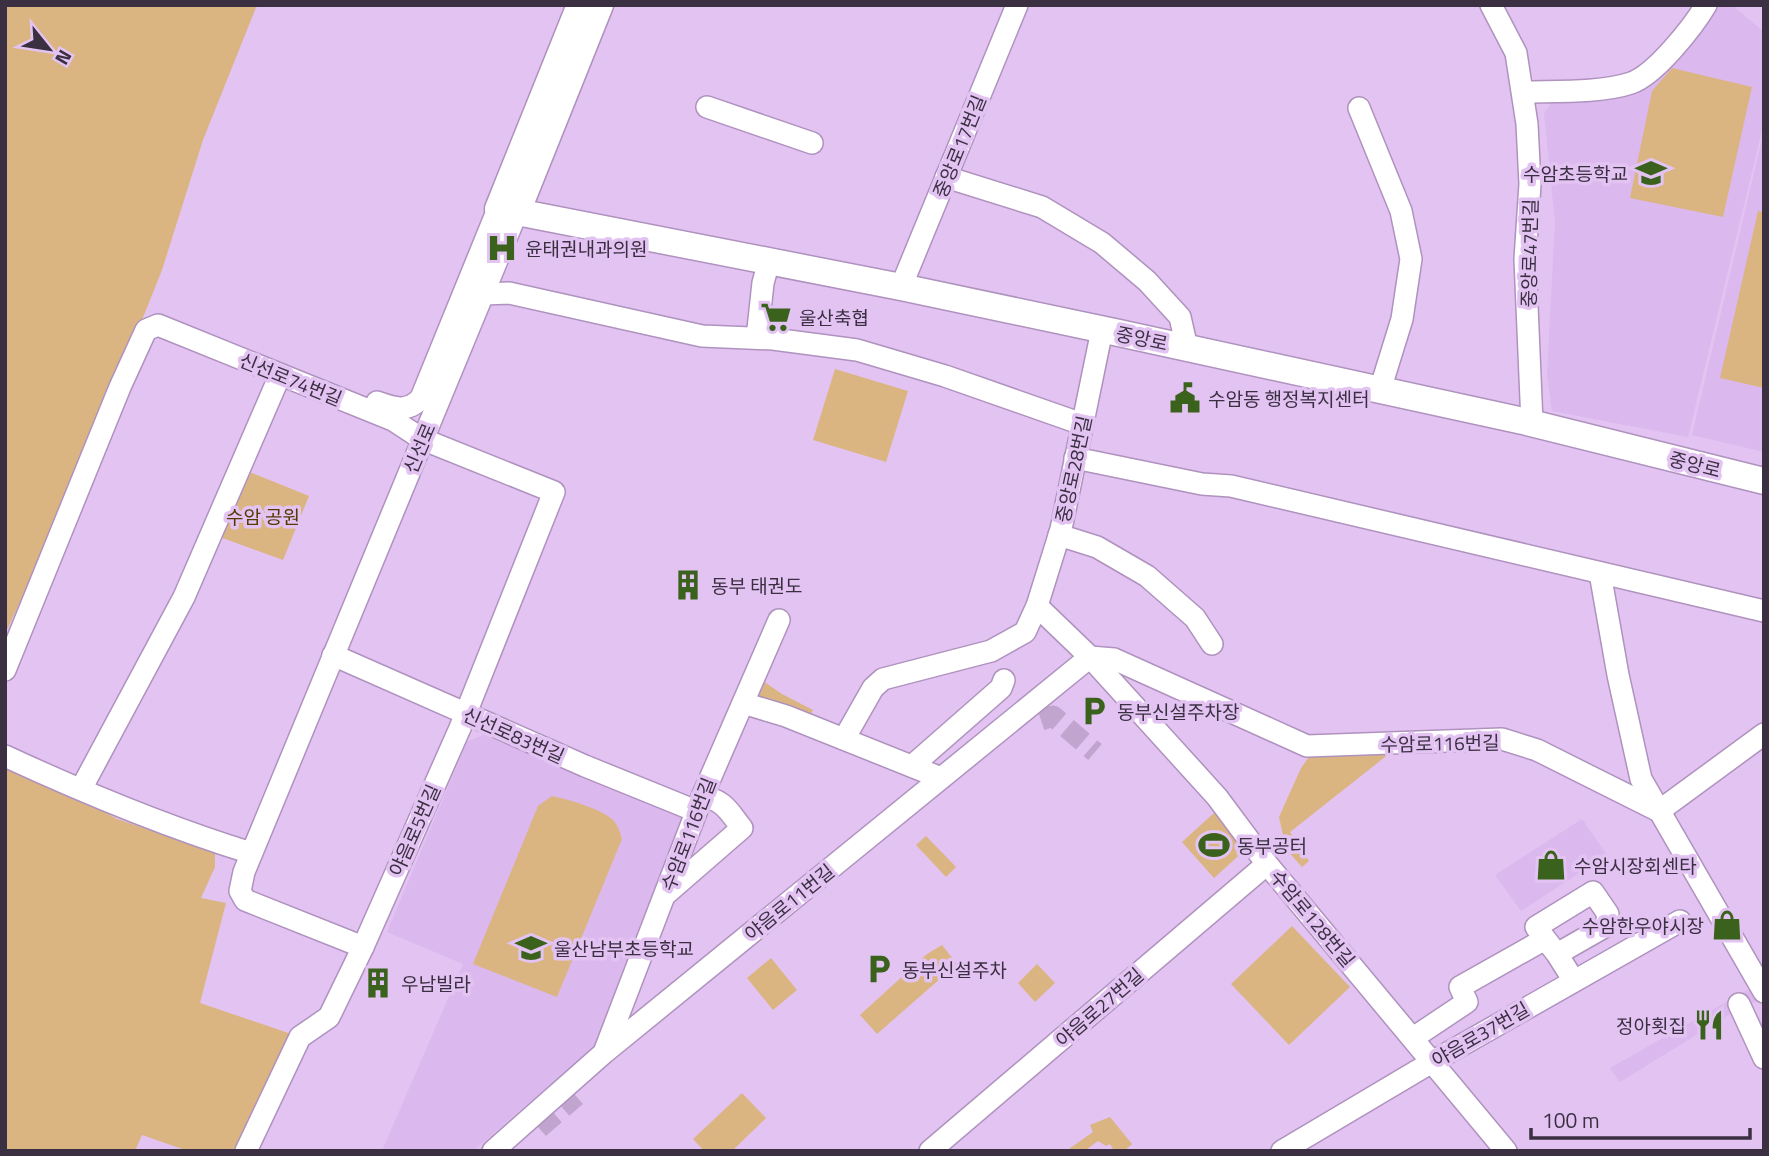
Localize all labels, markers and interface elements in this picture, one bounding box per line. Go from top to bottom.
north arrow [14,14,84,84]
text: N [48,45,80,71]
street label: 중앙로17번길 [925,90,993,202]
school or university icon: 수암초등학교 [1634,156,1668,190]
place label: 수암초등학교 [1523,159,1628,188]
street label: 중앙로47번길 [1514,198,1544,308]
hospital icon: 윤태권내과의원 [485,231,519,265]
place label: 윤태권내과의원 [525,234,647,263]
supermarket icon: 울산축협 [759,300,793,334]
place label: 울산축협 [799,303,869,332]
street label: 중앙로 [1113,318,1171,358]
street label: 신선로74번길 [235,345,347,413]
public building icon: 수암동 행정복지센터 [1168,381,1202,415]
place label: 수암동 행정복지센터 [1208,384,1370,413]
street label: 중앙로28번길 [1048,413,1098,525]
street label: 신선로 [395,418,443,478]
street label: 중앙로 [1666,444,1724,484]
park label: 수암 공원 [226,502,300,531]
building icon: 동부 태권도 [671,568,705,602]
place label: 동부 태권도 [711,571,803,600]
parking icon: 동부신설주차장 [1077,694,1111,728]
place label: 동부신설주차장 [1117,697,1239,726]
street label: 신선로83번길 [458,700,570,770]
street label: 수암로116번길 [1380,727,1500,759]
street label: 수암로116번길 [653,773,723,895]
street label: 야음로5번길 [381,779,447,881]
sports icon: 동부공터 [1197,828,1231,862]
place label: 동부공터 [1237,831,1307,860]
shop icon: 수암시장회센타 [1534,848,1568,882]
place label: 수암시장회센타 [1574,851,1697,880]
street label: 야음로11번길 [738,857,840,947]
street label: 수암로128번길 [1264,863,1362,973]
shop icon: 수암한우야시장 [1710,908,1744,942]
place label: 수암한우야시장 [1582,911,1704,940]
school or university icon: 울산남부초등학교 [514,931,548,965]
place label: 울산남부초등학교 [554,934,694,963]
parking icon: 동부신설주차 [862,952,896,986]
place label: 동부신설주차 [902,955,1007,984]
street label: 야음로27번길 [1048,960,1150,1054]
building icon: 우남빌라 [361,966,395,1000]
place label: 우남빌라 [401,969,471,998]
street label: 야음로37번길 [1426,994,1534,1074]
restaurant icon: 정아횟집 [1692,1008,1726,1042]
place label: 정아횟집 [1616,1011,1686,1040]
scale bar [1531,1096,1750,1140]
text: 100 m [1542,1104,1599,1136]

